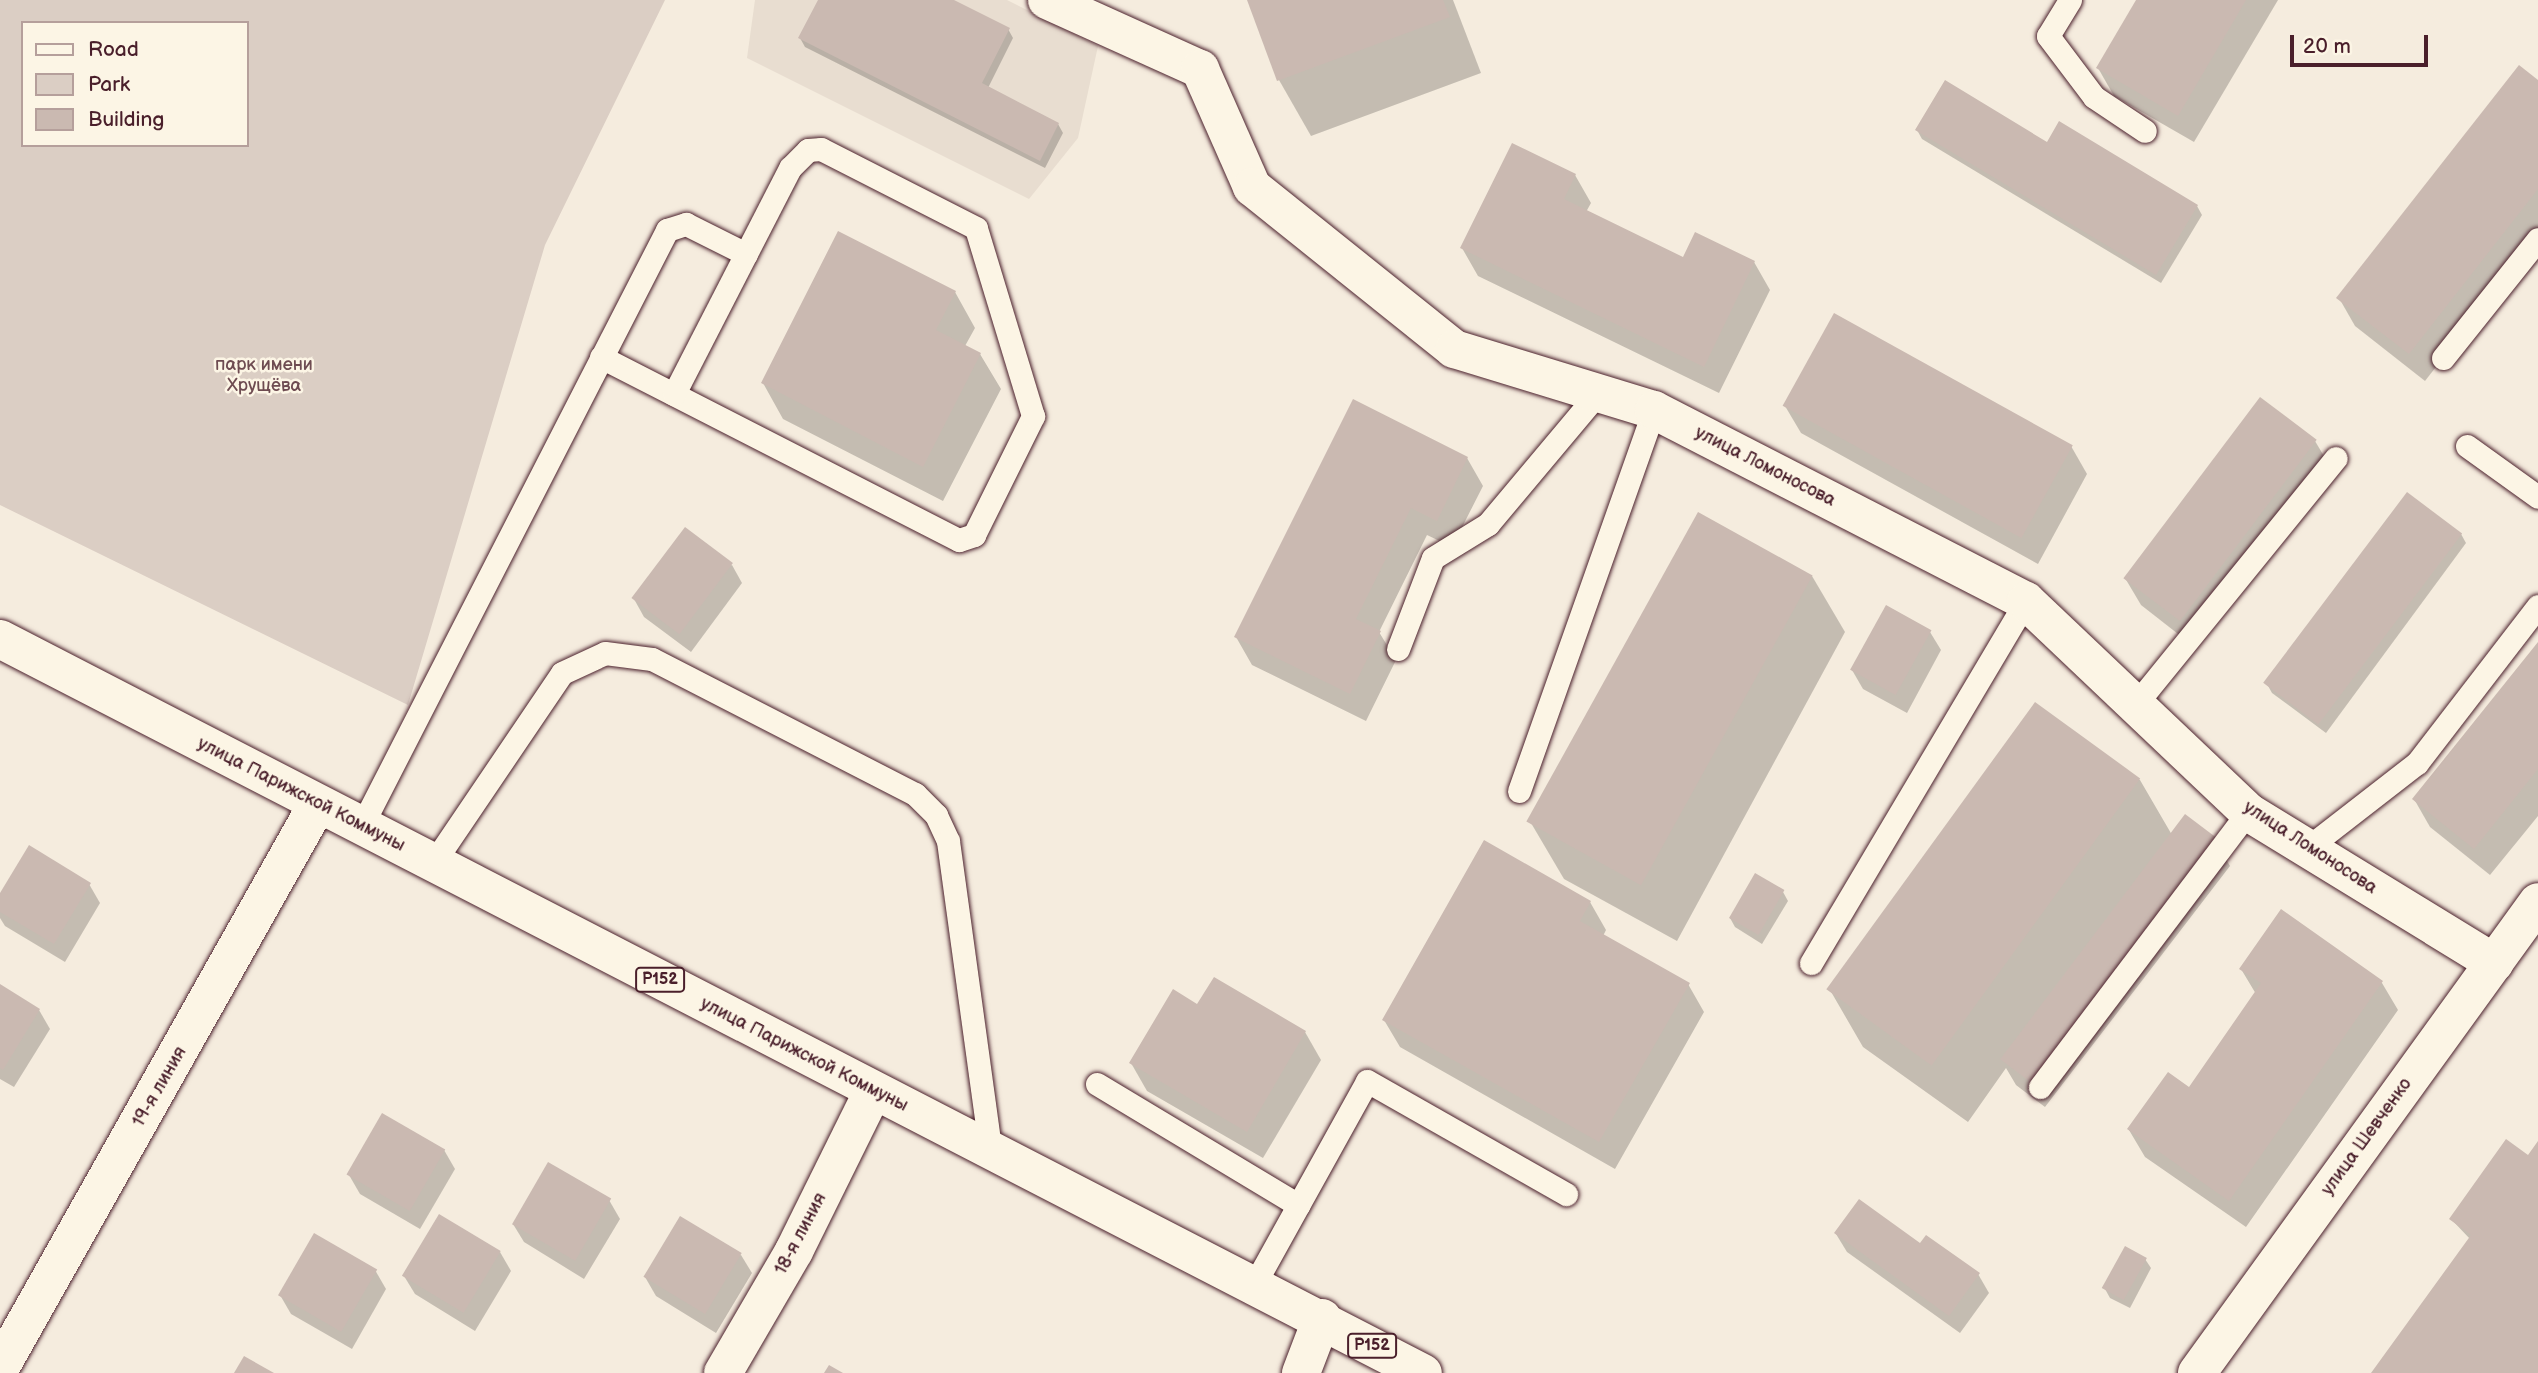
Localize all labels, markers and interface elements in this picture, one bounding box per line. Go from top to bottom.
legend [21,21,248,147]
scale bar [2293,21,2431,65]
text: 20 m [2303,34,2351,59]
text: Road [88,37,139,62]
text: Park [88,72,130,97]
text: Building [88,107,164,132]
park label: парк имени Хрущёва [215,355,313,398]
street label: улица Ломоносова [1691,422,1839,512]
street label: улица Парижской Коммуны [194,733,408,857]
street label: улица Ломоносова [2239,797,2381,899]
road number: Р152 [634,968,686,992]
street label: улица Парижской Коммуны [697,993,911,1117]
street label: 19-я линия [128,1043,192,1131]
street label: улица Шевченко [2317,1074,2417,1200]
street label: 18-я линия [770,1189,832,1279]
road number: Р152 [1346,1334,1398,1358]

